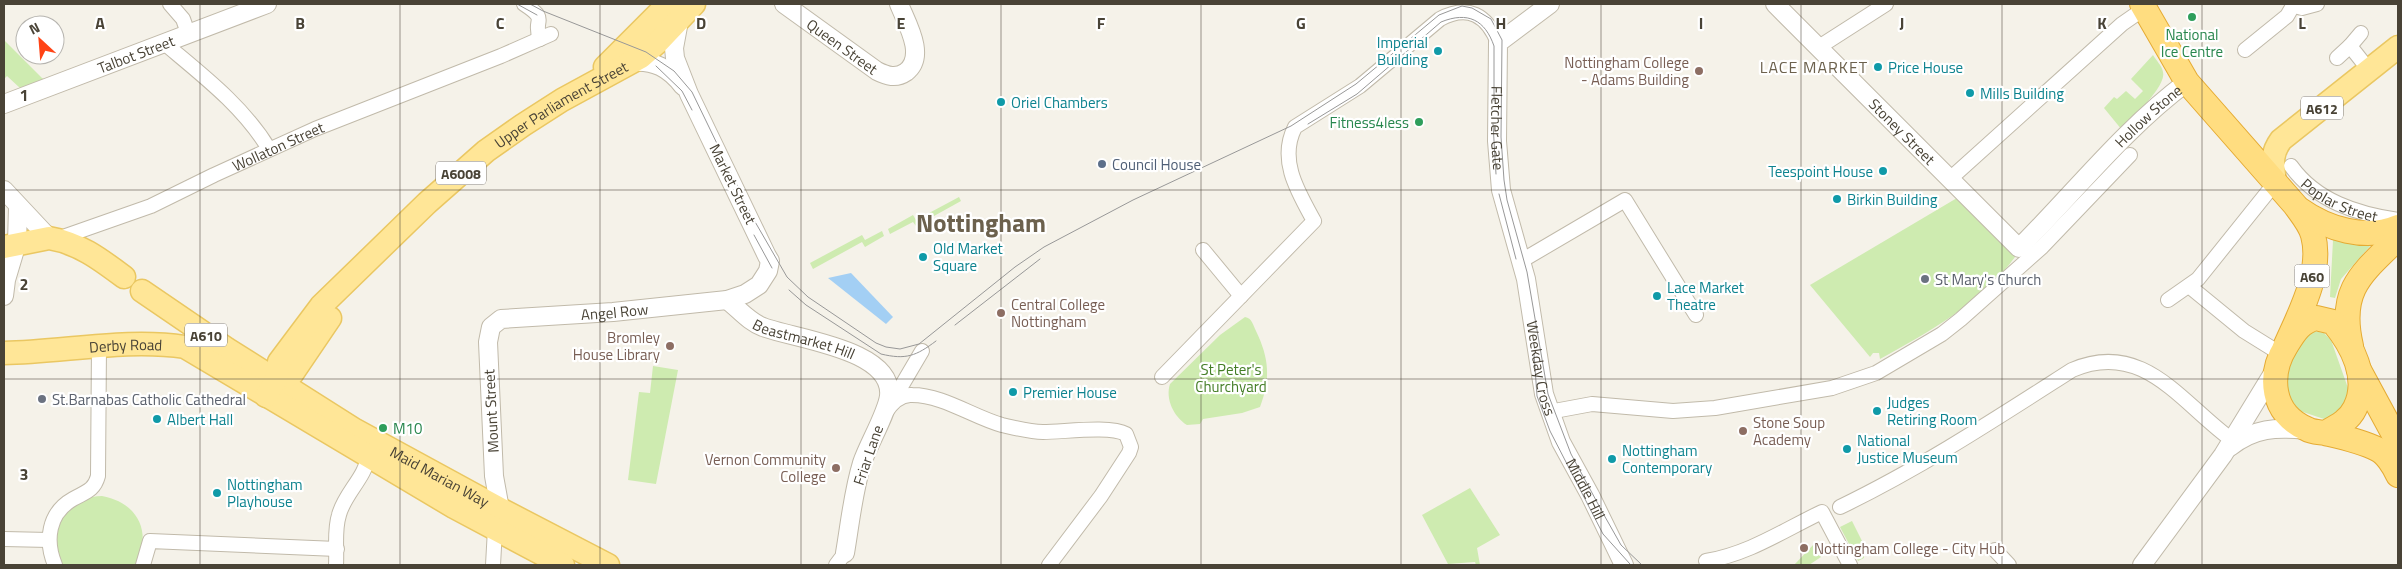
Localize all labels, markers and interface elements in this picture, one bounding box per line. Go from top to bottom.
text: A [95,11,105,35]
text: B [295,11,305,35]
text: C [496,11,505,35]
text: D [696,11,706,35]
text: E [897,11,906,35]
text: F [1097,11,1106,35]
text: G [1296,11,1306,35]
text: H [1496,11,1506,35]
text: I [1699,11,1703,35]
text: J [1900,11,1904,35]
text: K [2097,11,2107,35]
marker: National Ice Centre [2186,11,2198,23]
text: L [2298,11,2306,35]
street label: Queen Street [802,12,883,80]
north arrow [15,15,65,65]
text: N [25,16,43,39]
place label: National Ice Centre [2161,23,2223,63]
street label: Talbot Street [94,29,178,79]
place label: Imperial Building [1377,31,1428,71]
marker: Imperial Building [1432,45,1444,57]
place label: Nottingham College - Adams Building [1564,51,1689,91]
street label: Upper Parliament Street [489,55,633,153]
district label: LACE MARKET [1760,55,1868,79]
place label: Price House [1888,56,1963,79]
marker: Price House [1872,61,1884,73]
marker: Nottingham College - Adams Building [1693,65,1705,77]
street label: Hollow Stone [2109,79,2187,152]
place label: Mills Building [1980,82,2064,105]
text: 1 [20,83,28,107]
street label: Fletcher Gate [1486,86,1511,171]
marker: Mills Building [1964,87,1976,99]
place label: Oriel Chambers [1011,91,1108,114]
street label: Stoney Street [1864,93,1941,170]
marker: Oriel Chambers [995,96,1007,108]
road number: A612 [2301,96,2343,120]
place label: Fitness4less [1330,111,1409,134]
street label: Wollaton Street [228,115,328,177]
marker: Fitness4less [1413,116,1425,128]
street label: Market Street [704,140,763,229]
place label: Council House [1112,153,1201,176]
marker: Council House [1096,158,1108,170]
place label: Teespoint House [1768,160,1873,183]
road number: A6008 [436,162,486,184]
marker: Teespoint House [1877,165,1889,177]
street label: Poplar Street [2296,172,2381,228]
place label: Birkin Building [1847,188,1938,211]
marker: Birkin Building [1831,193,1843,205]
district label: Nottingham [916,204,1046,242]
place label: Old Market Square [933,237,1003,277]
marker: Old Market Square [917,251,929,263]
road number: A60 [2294,264,2330,288]
place label: St Mary's Church [1935,268,2041,291]
text: 2 [20,272,28,296]
marker: St Mary's Church [1919,273,1931,285]
place label: Lace Market Theatre [1667,276,1745,316]
marker: Lace Market Theatre [1651,290,1663,302]
place label: Central College Nottingham [1011,293,1105,333]
street label: Angel Row [580,297,649,325]
marker: Central College Nottingham [995,307,1007,319]
street label: Beastmarket Hill [749,313,859,365]
street label: Weekday Cross [1521,319,1562,419]
road number: A610 [185,324,227,346]
place label: Bromley House Library [573,326,660,366]
street label: Derby Road [88,332,163,358]
marker: Bromley House Library [664,340,676,352]
park label: St Peter's Churchyard [1195,358,1267,398]
street label: Mount Street [477,368,505,453]
place label: Premier House [1023,381,1117,404]
marker: Premier House [1007,386,1019,398]
place label: St.Barnabas Catholic Cathedral [52,388,246,411]
place label: Judges Retiring Room [1887,391,1977,431]
marker: St.Barnabas Catholic Cathedral [36,393,48,405]
marker: Judges Retiring Room [1871,405,1883,417]
place label: Albert Hall [167,408,233,431]
place label: Stone Soup Academy [1753,411,1825,451]
marker: Albert Hall [151,413,163,425]
place label: M10 [393,417,422,440]
marker: M10 [377,422,389,434]
street label: Friar Lane [847,422,889,488]
marker: Stone Soup Academy [1737,425,1749,437]
place label: National Justice Museum [1857,429,1958,469]
place label: Nottingham Contemporary [1622,439,1712,479]
street label: Maid Marian Way [386,440,494,513]
marker: National Justice Museum [1841,443,1853,455]
place label: Vernon Community College [705,448,826,488]
marker: Nottingham Contemporary [1606,453,1618,465]
street label: Middle Hill [1560,454,1612,523]
text: 3 [20,462,28,486]
marker: Vernon Community College [830,462,842,474]
place label: Nottingham Playhouse [227,473,303,513]
marker: Nottingham Playhouse [211,487,223,499]
place label: Nottingham College - City Hub [1814,537,2005,560]
marker: Nottingham College - City Hub [1798,542,1810,554]

